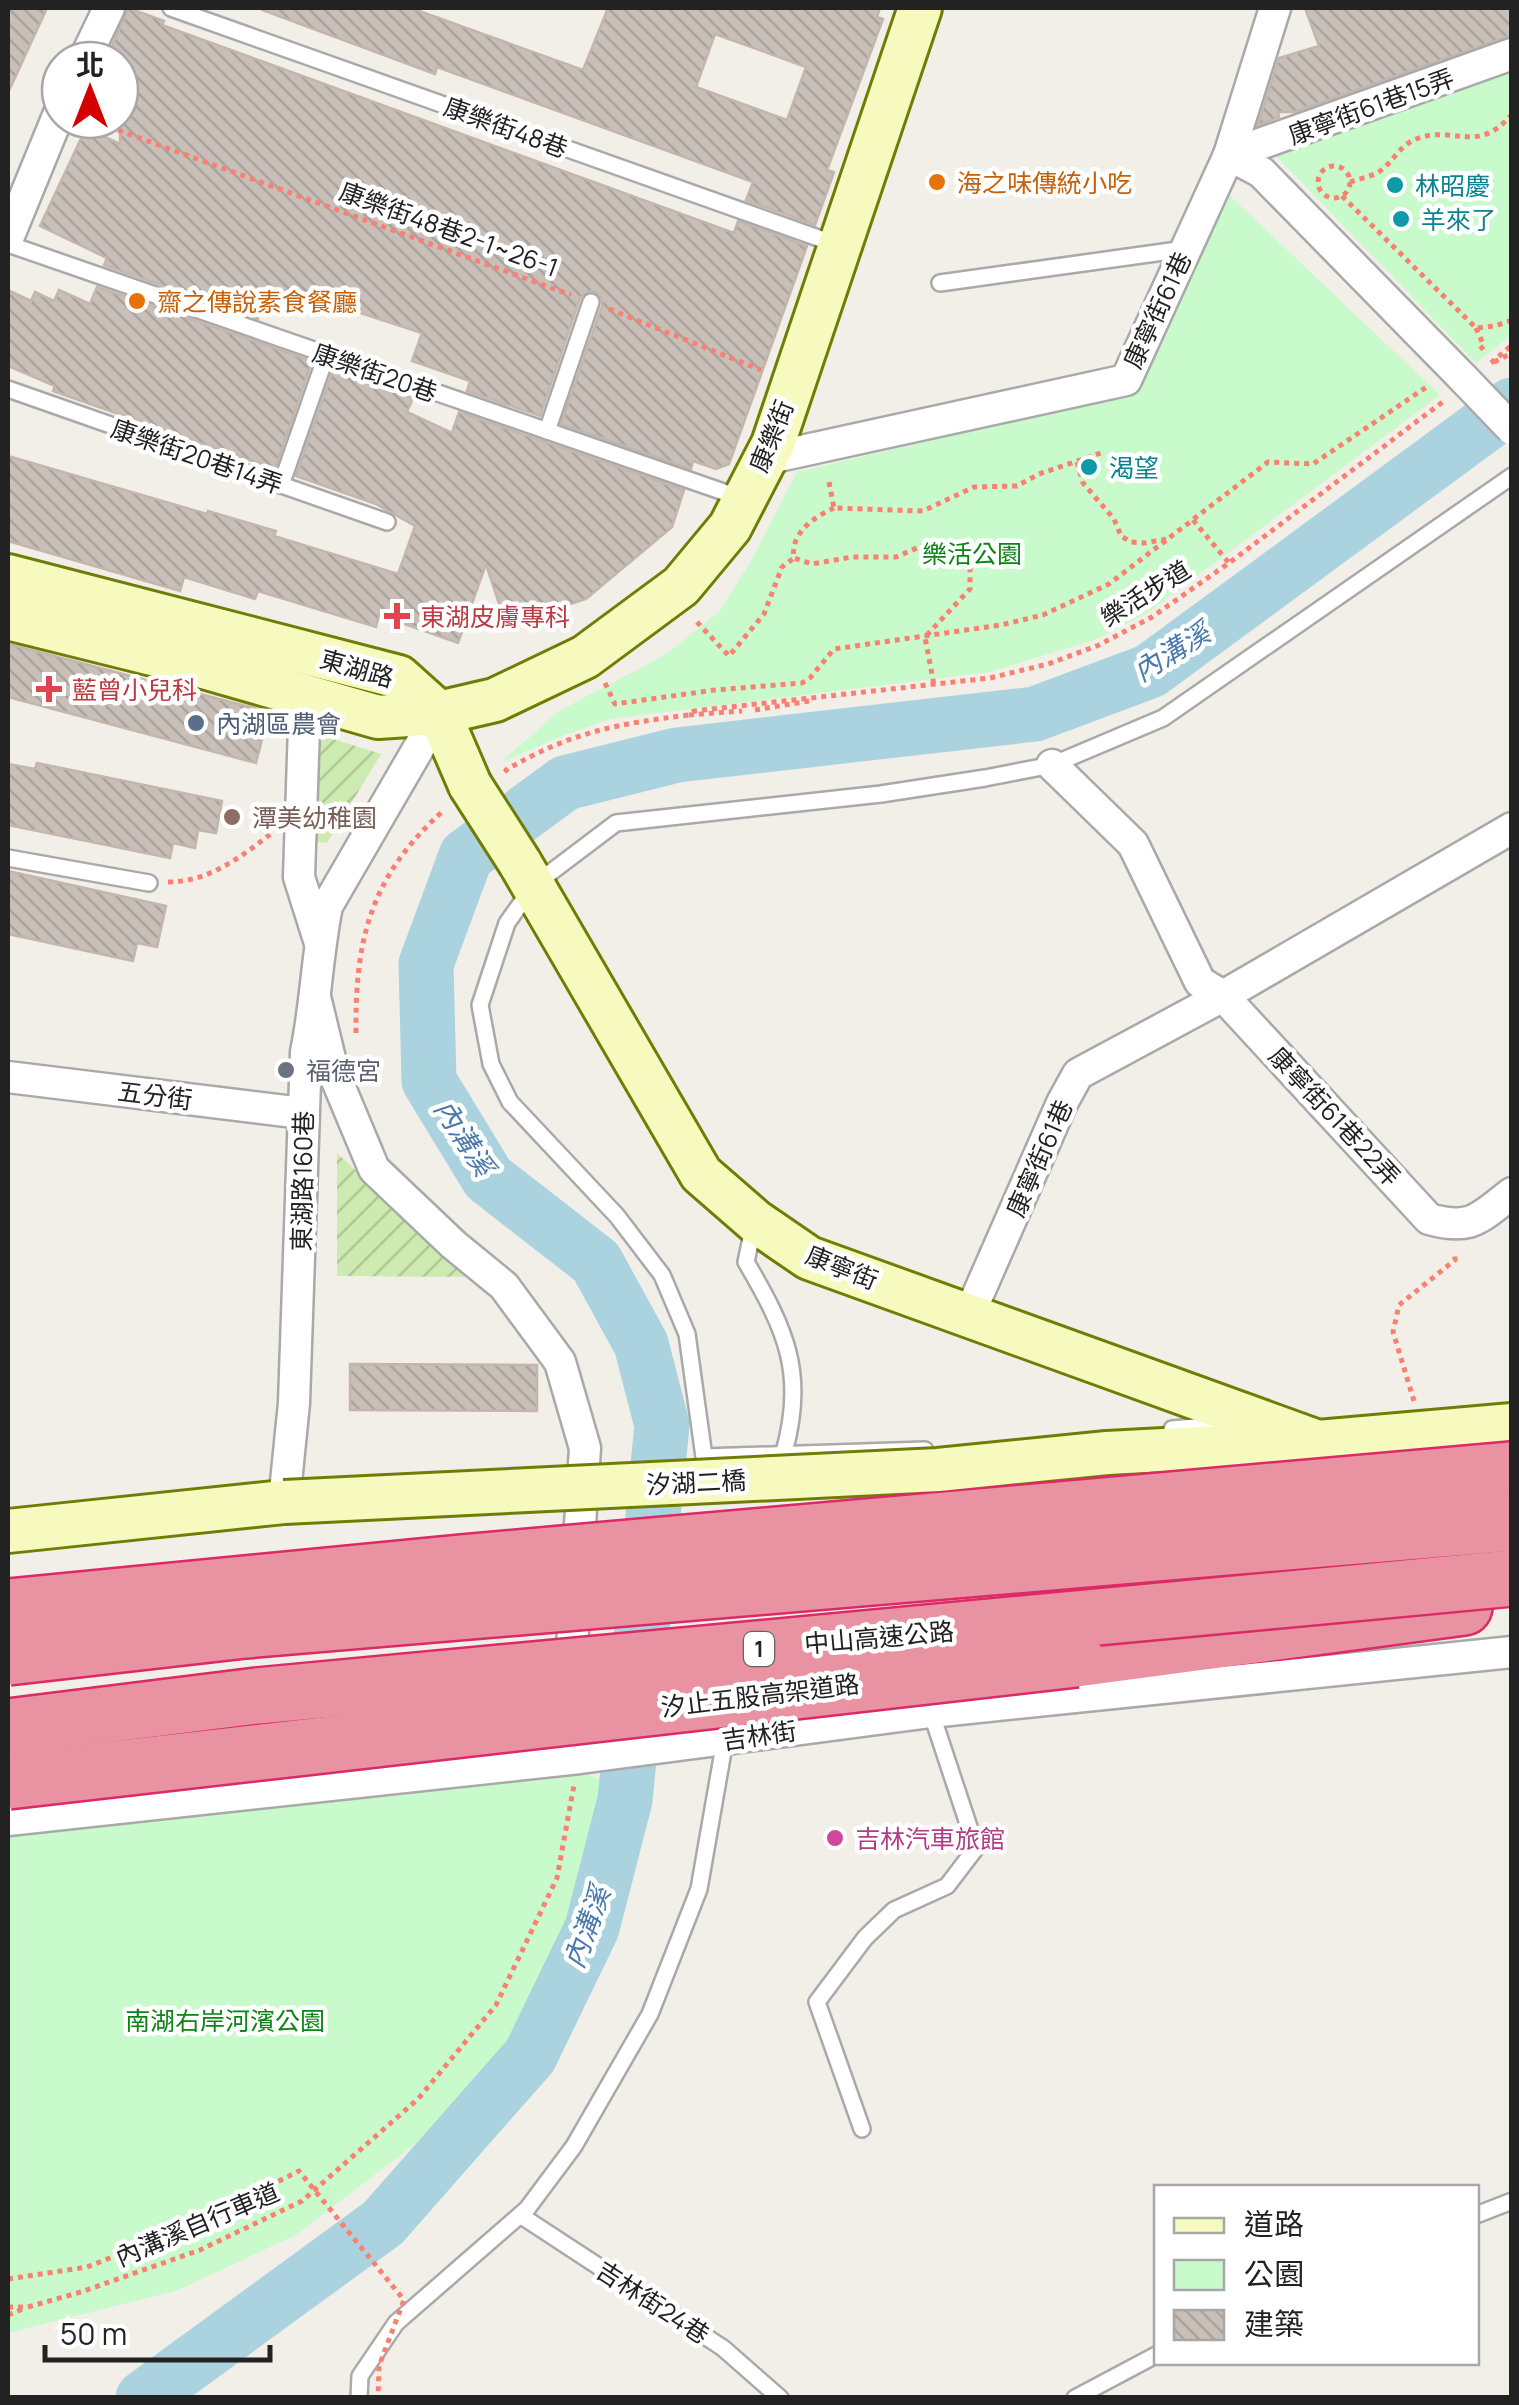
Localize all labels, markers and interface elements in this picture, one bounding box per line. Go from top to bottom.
north arrow [40,40,140,140]
text: 北 [76,45,104,83]
street label: 康寧街61巷15弄 [1283,60,1459,152]
street label: 康樂街48巷 [439,88,573,166]
place label: 海之味傳統小吃 [957,165,1132,200]
place label: 林昭慶 [1415,168,1490,203]
marker: 海之味傳統小吃 [926,171,948,193]
street label: 康樂街48巷2-1~26-1 [335,173,563,285]
marker: 林昭慶 [1384,174,1406,196]
place label: 羊來了 [1421,202,1496,237]
marker: 羊來了 [1390,208,1412,230]
street label: 康寧街61巷 [1115,246,1199,374]
place label: 齋之傳說素食餐廳 [157,284,357,319]
marker: 齋之傳說素食餐廳 [126,290,148,312]
street label: 康樂街20巷 [308,334,442,410]
street label: 康樂街 [741,395,801,477]
street label: 康樂街20巷14弄 [107,410,287,502]
place label: 渴望 [1109,450,1159,485]
marker: 渴望 [1078,456,1100,478]
park label: 樂活公園 [922,536,1022,571]
street label: 樂活步道 [1093,552,1197,634]
place label: 東湖皮膚專科 [420,599,570,634]
marker: 東湖皮膚專科 [384,603,410,629]
water label: 內溝溪 [1125,611,1220,689]
street label: 東湖路 [316,641,398,695]
place label: 藍曾小兒科 [72,672,197,707]
marker: 藍曾小兒科 [36,676,62,702]
place label: 內湖區農會 [216,706,341,741]
marker: 內湖區農會 [185,712,207,734]
place label: 潭美幼稚園 [252,800,377,835]
marker: 潭美幼稚園 [221,806,243,828]
street label: 康寧街61巷22弄 [1261,1039,1409,1193]
place label: 福德宮 [306,1053,381,1088]
marker: 福德宮 [275,1059,297,1081]
street label: 五分街 [116,1073,194,1117]
water label: 內溝溪 [426,1091,506,1186]
street label: 康寧街61巷 [998,1094,1080,1222]
street label: 東湖路160巷 [283,1110,321,1252]
street label: 康寧街 [801,1237,883,1297]
street label: 汐湖二橋 [645,1462,747,1502]
street label: 中山高速公路 [803,1613,955,1661]
road number: 1 [744,1632,774,1666]
street label: 汐止五股高架道路 [659,1665,861,1725]
street label: 吉林街 [719,1712,799,1758]
place label: 吉林汽車旅館 [855,1821,1005,1856]
marker: 吉林汽車旅館 [824,1827,846,1849]
water label: 內溝溪 [554,1877,620,1973]
park label: 南湖右岸河濱公園 [125,2003,325,2038]
street label: 內溝溪自行車道 [110,2174,284,2274]
legend [1154,2185,1479,2365]
text: 道路 [1244,2203,1304,2244]
street label: 吉林街24巷 [590,2252,716,2352]
text: 公園 [1244,2253,1304,2294]
scale bar [45,2300,270,2362]
text: 建築 [1244,2303,1304,2344]
text: 50 m [60,2313,127,2354]

